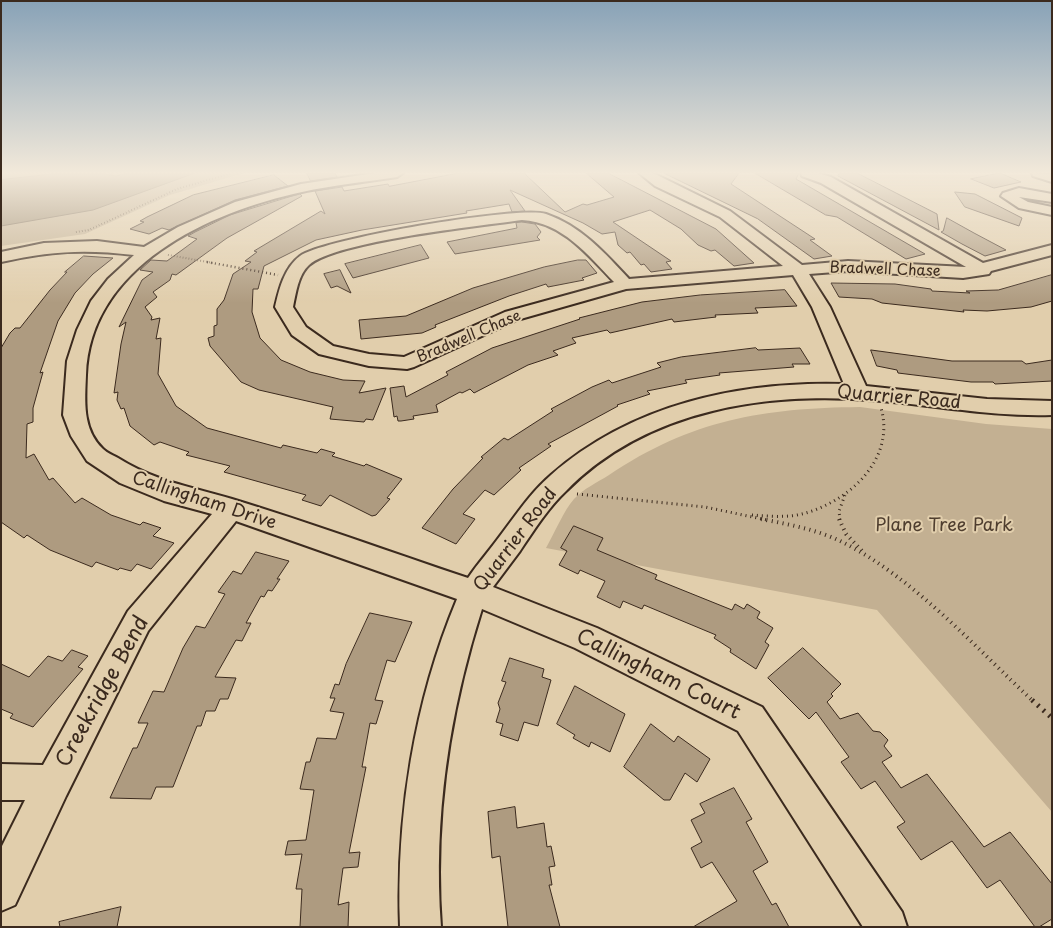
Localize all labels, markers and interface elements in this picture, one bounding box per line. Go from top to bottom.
street label: Bradwell Chase [829,259,941,281]
street label: Bradwell Chase [414,307,524,367]
street label: Quarrier Road [836,382,962,414]
street label: Callingham Drive [129,467,279,535]
street label: Quarrier Road [470,484,562,596]
park label: Plane Tree Park [875,515,1013,537]
street label: Creekridge Bend [51,612,155,772]
street label: Callingham Court [572,624,744,726]

